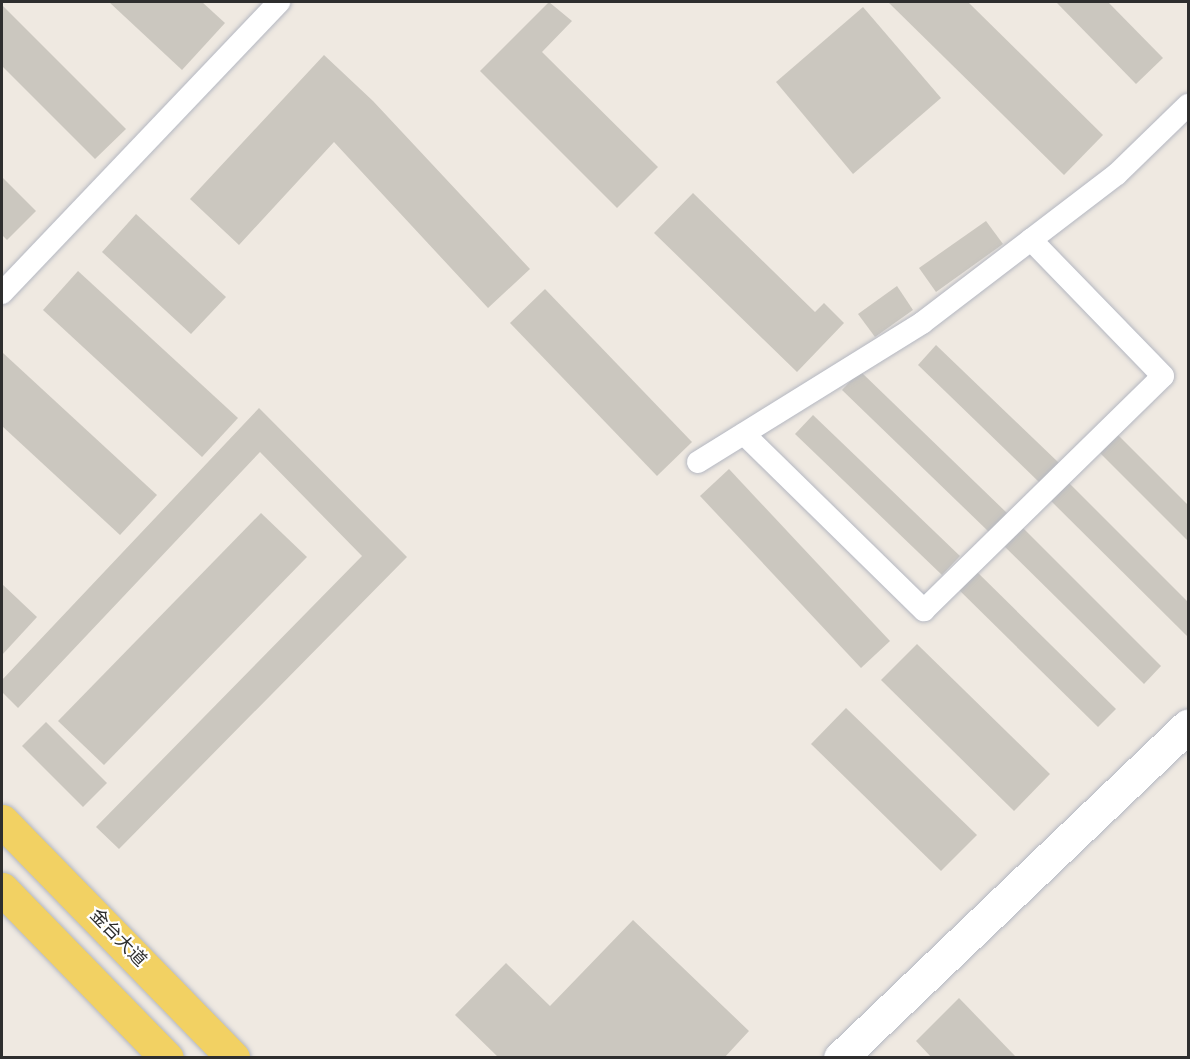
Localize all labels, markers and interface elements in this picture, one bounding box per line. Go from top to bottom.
street label: 金台大道 [84,906,150,972]

